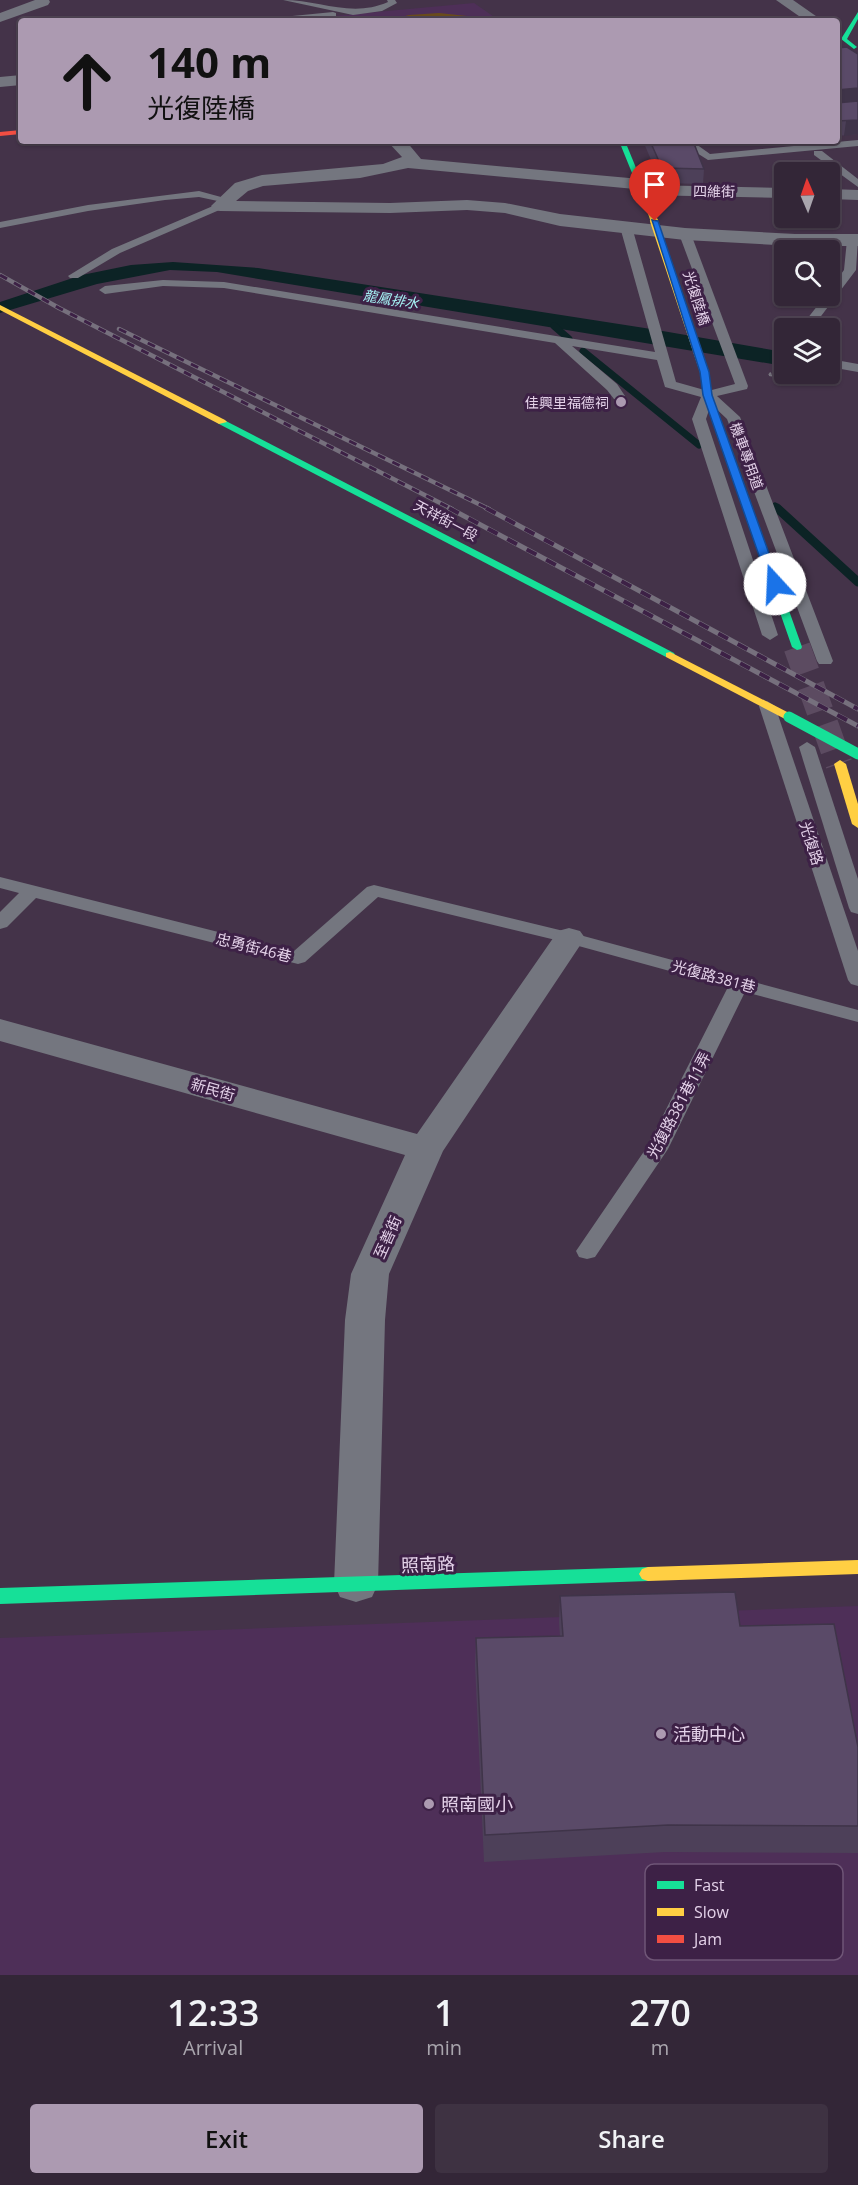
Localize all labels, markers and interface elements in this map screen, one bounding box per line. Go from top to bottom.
text: 140 m [147,33,271,90]
icon: ahead [48,42,126,120]
text: 光復陸橋 [147,89,255,126]
pin [629,159,680,221]
north arrow [774,162,840,228]
map controls [774,162,840,384]
icon: arrive [638,168,671,201]
street label: 四維街 [693,181,735,201]
button: search [774,240,840,306]
street label: 光復陸橋 [679,268,715,328]
water label: 龍鳳排水 [362,285,421,313]
button: layers [774,318,840,384]
place label: 佳興里福德祠 [525,393,609,412]
marker: 佳興里福德祠 [614,395,628,409]
street label: 機車專用道 [726,420,768,492]
street label: 天祥街一段 [411,495,481,545]
position arrow [743,552,807,616]
street label: 光復路 [796,819,828,867]
street label: 忠勇街46巷 [214,928,294,966]
street label: 光復路381巷 [670,955,758,997]
street label: 光復路381巷11弄 [641,1048,715,1162]
street label: 新民街 [189,1073,237,1105]
street label: 至善街 [369,1212,405,1262]
street label: 照南路 [401,1551,455,1577]
place label: 活動中心 [673,1722,745,1746]
marker: 活動中心 [654,1727,668,1741]
place label: 照南國小 [441,1792,513,1816]
marker: 照南國小 [422,1797,436,1811]
legend [645,1864,843,1960]
text: Fast [694,1874,725,1896]
text: Slow [694,1901,729,1923]
text: Jam [692,1928,722,1950]
text: 12:33 [167,1988,259,2037]
text: 1 [434,1988,455,2037]
text: 270 [629,1988,691,2037]
text: Arrival [183,2034,243,2061]
text: min [426,2034,462,2061]
text: m [651,2034,669,2061]
button: Exit [30,2104,423,2173]
button: Share [435,2104,828,2173]

